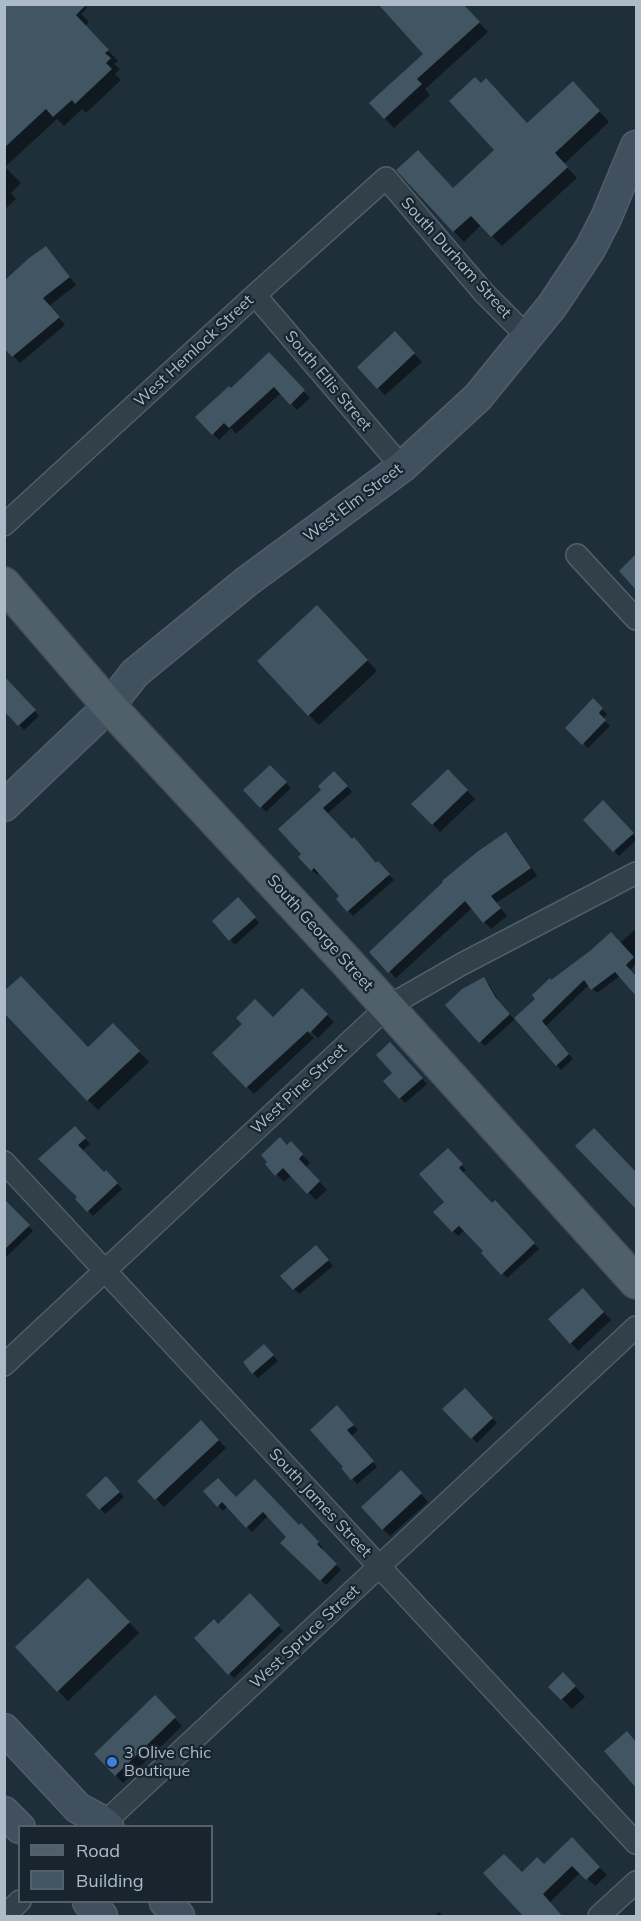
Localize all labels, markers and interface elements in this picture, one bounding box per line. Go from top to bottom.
street label: South Durham Street [397,194,515,322]
street label: West Hemlock Street [131,291,257,411]
street label: South Ellis Street [281,327,375,435]
street label: West Elm Street [300,460,406,546]
street label: South George Street [263,871,377,995]
street label: West Pine Street [247,1040,351,1138]
street label: South James Street [265,1445,375,1561]
street label: West Spruce Street [246,1581,364,1693]
place label: 3 Olive Chic Boutique [124,1743,211,1781]
marker: 3 Olive Chic Boutique [105,1755,119,1769]
legend [18,1825,213,1903]
text: Road [76,1839,120,1862]
text: Building [76,1869,144,1892]

